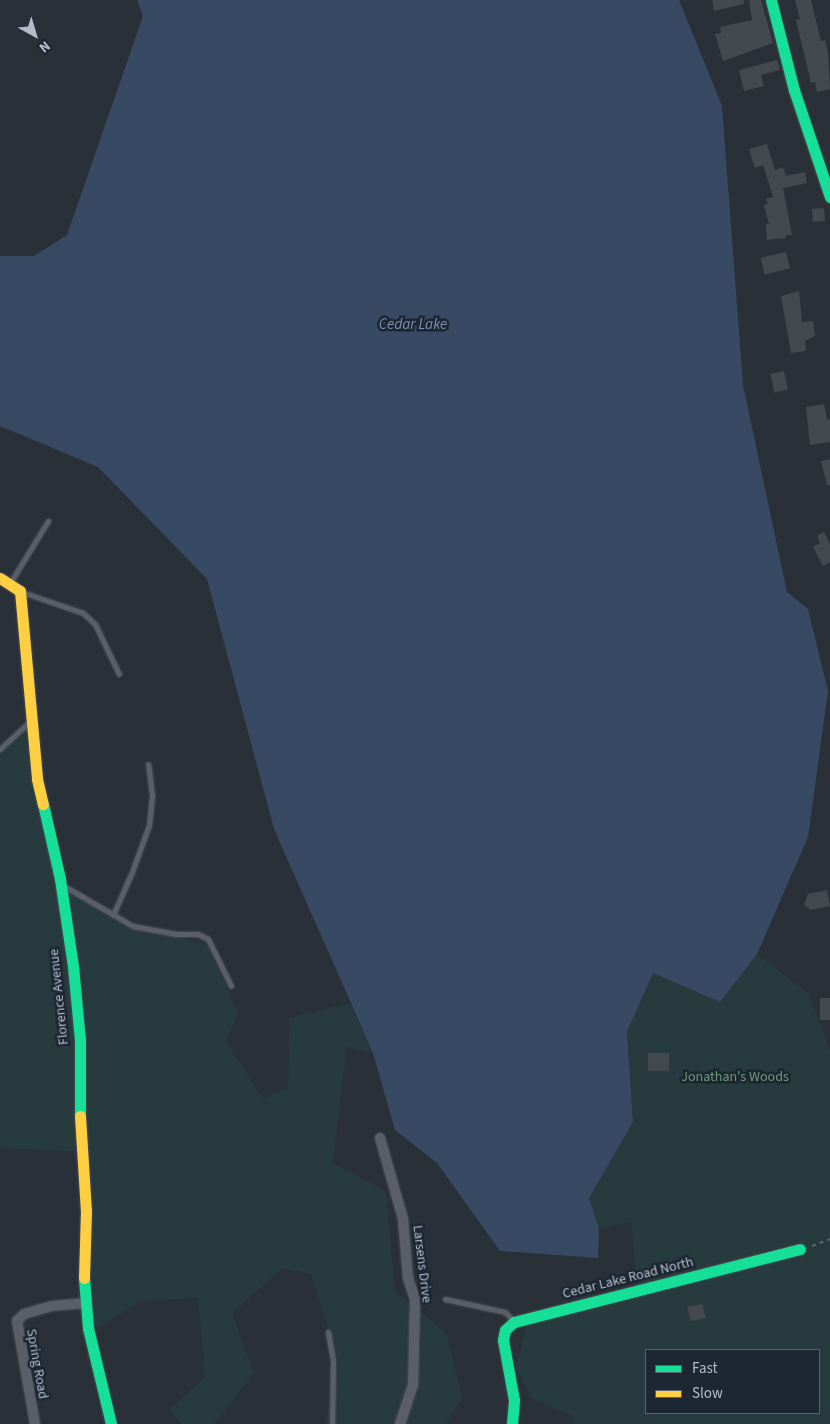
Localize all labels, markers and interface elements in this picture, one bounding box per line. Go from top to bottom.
north arrow [10,10,60,60]
text: N [35,36,54,57]
water label: Cedar Lake [379,316,447,334]
street label: Florence Avenue [46,948,72,1046]
park label: Jonathan's Woods [681,1069,789,1085]
street label: Larsens Drive [409,1224,435,1304]
street label: Cedar Lake Road North [561,1254,695,1302]
street label: Spring Road [23,1328,51,1400]
legend [645,1349,820,1414]
text: Fast [692,1358,718,1379]
text: Slow [692,1383,723,1404]

